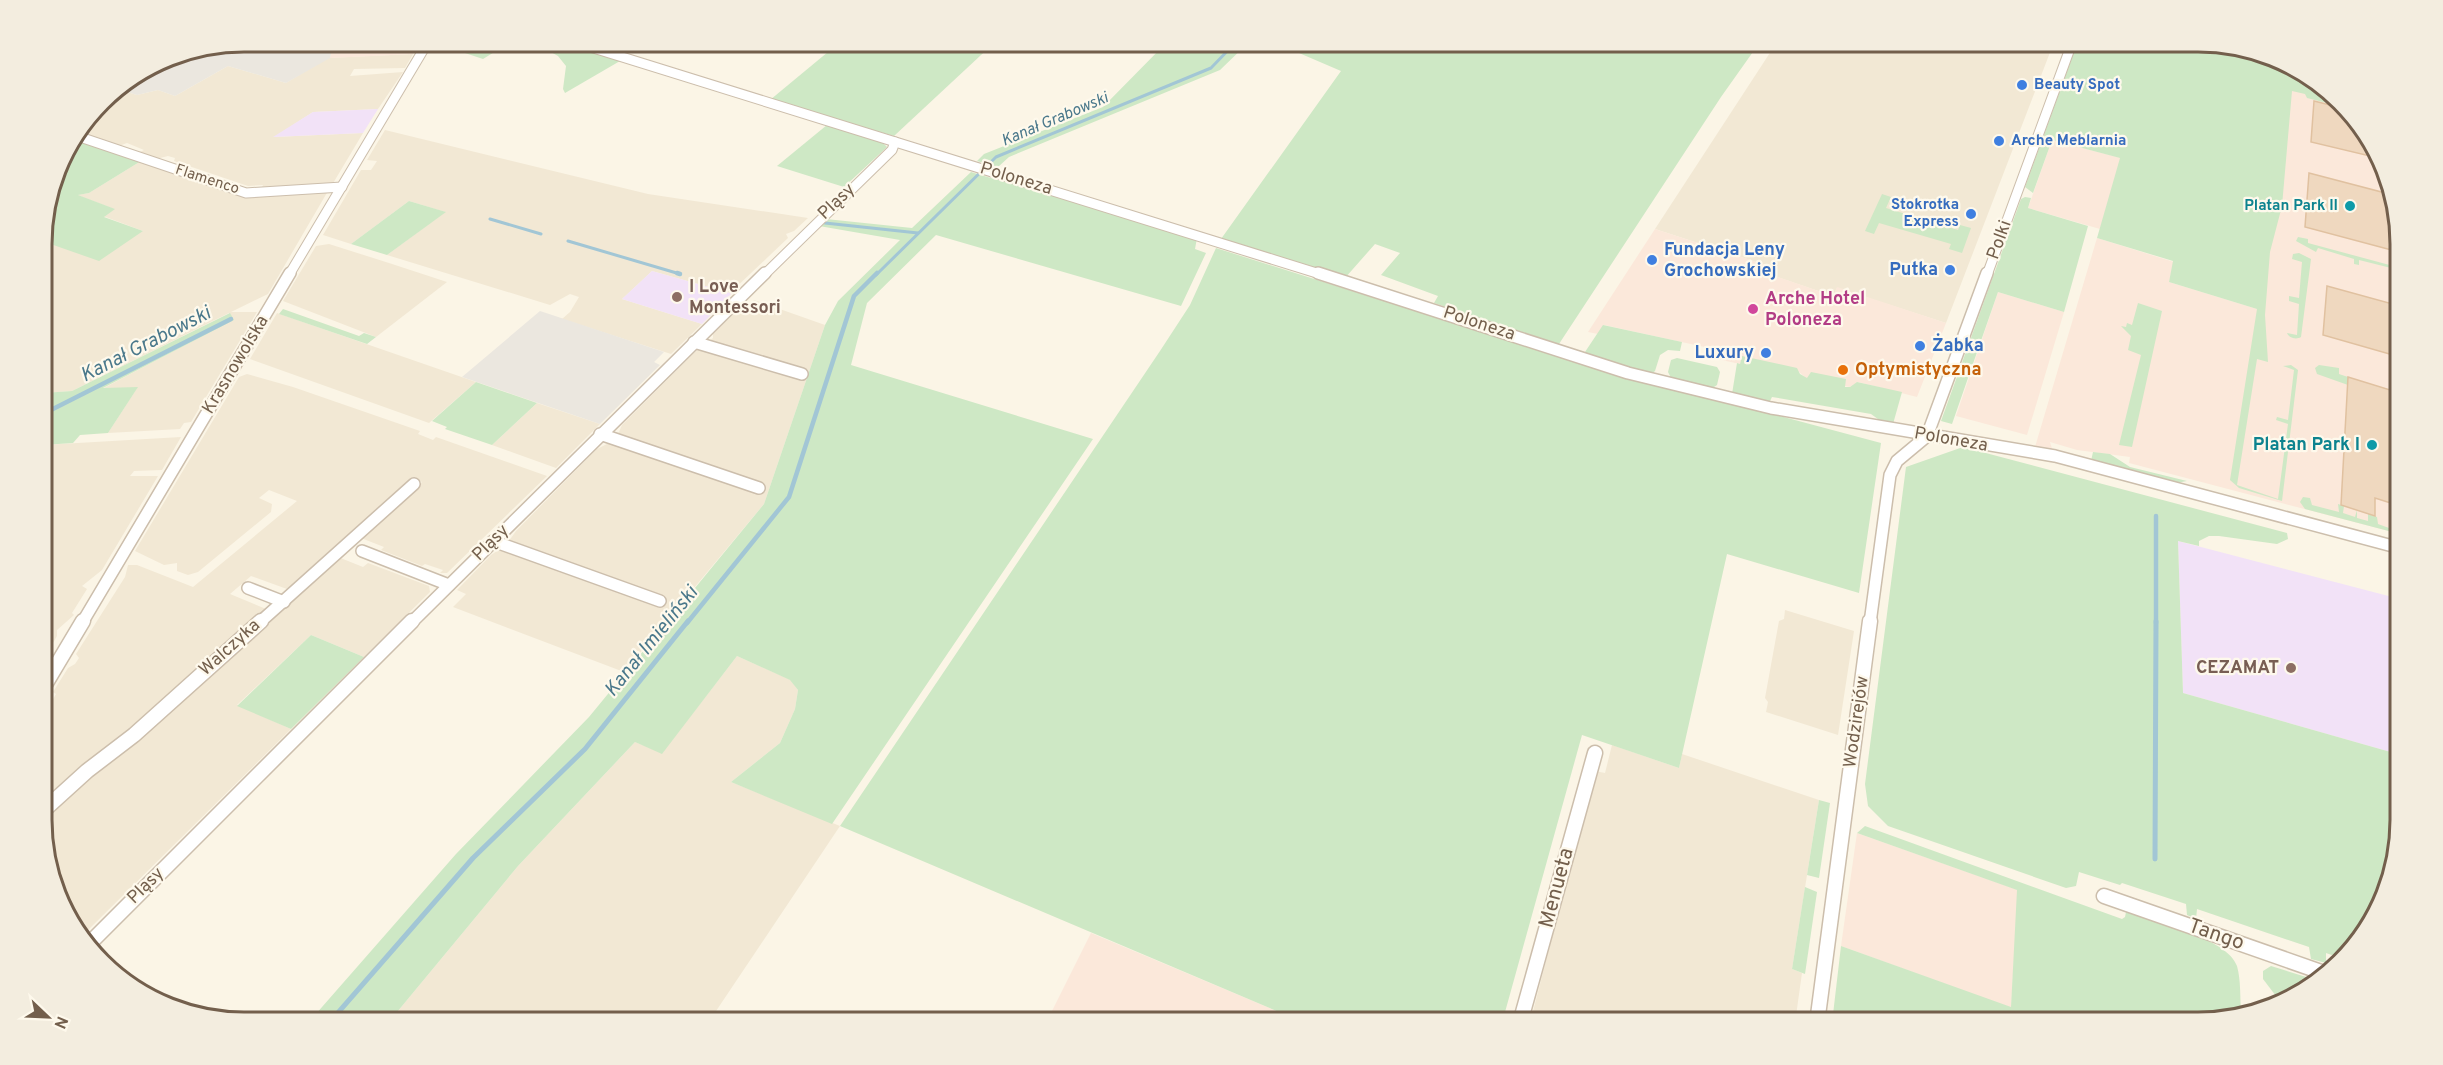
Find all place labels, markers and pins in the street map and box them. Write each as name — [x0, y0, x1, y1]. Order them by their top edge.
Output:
place label: Beauty Spot — [2034, 76, 2120, 95]
marker: Beauty Spot — [2015, 78, 2029, 92]
place label: Arche Meblarnia — [2011, 132, 2126, 151]
marker: Arche Meblarnia — [1992, 134, 2006, 148]
place label: Stokrotka Express — [1891, 196, 1959, 232]
place label: Platan Park II — [2244, 197, 2338, 216]
marker: Platan Park II — [2343, 199, 2357, 213]
marker: Stokrotka Express — [1964, 207, 1978, 221]
place label: Fundacja Leny Grochowskiej — [1664, 239, 1785, 283]
marker: Fundacja Leny Grochowskiej — [1645, 253, 1659, 267]
place label: Putka — [1889, 259, 1938, 282]
marker: Putka — [1943, 263, 1957, 277]
place label: I Love Montessori — [689, 276, 781, 320]
place label: Arche Hotel Poloneza — [1765, 288, 1865, 332]
marker: I Love Montessori — [670, 290, 684, 304]
marker: Arche Hotel Poloneza — [1746, 302, 1760, 316]
place label: Żabka — [1932, 333, 1984, 358]
marker: Żabka — [1913, 339, 1927, 353]
place label: Luxury — [1694, 342, 1754, 365]
marker: Luxury — [1759, 346, 1773, 360]
place label: Optymistyczna — [1855, 359, 1982, 382]
marker: Optymistyczna — [1836, 363, 1850, 377]
place label: Platan Park I — [2253, 434, 2360, 457]
marker: Platan Park I — [2365, 438, 2379, 452]
place label: CEZAMAT — [2196, 657, 2279, 680]
marker: CEZAMAT — [2284, 661, 2298, 675]

